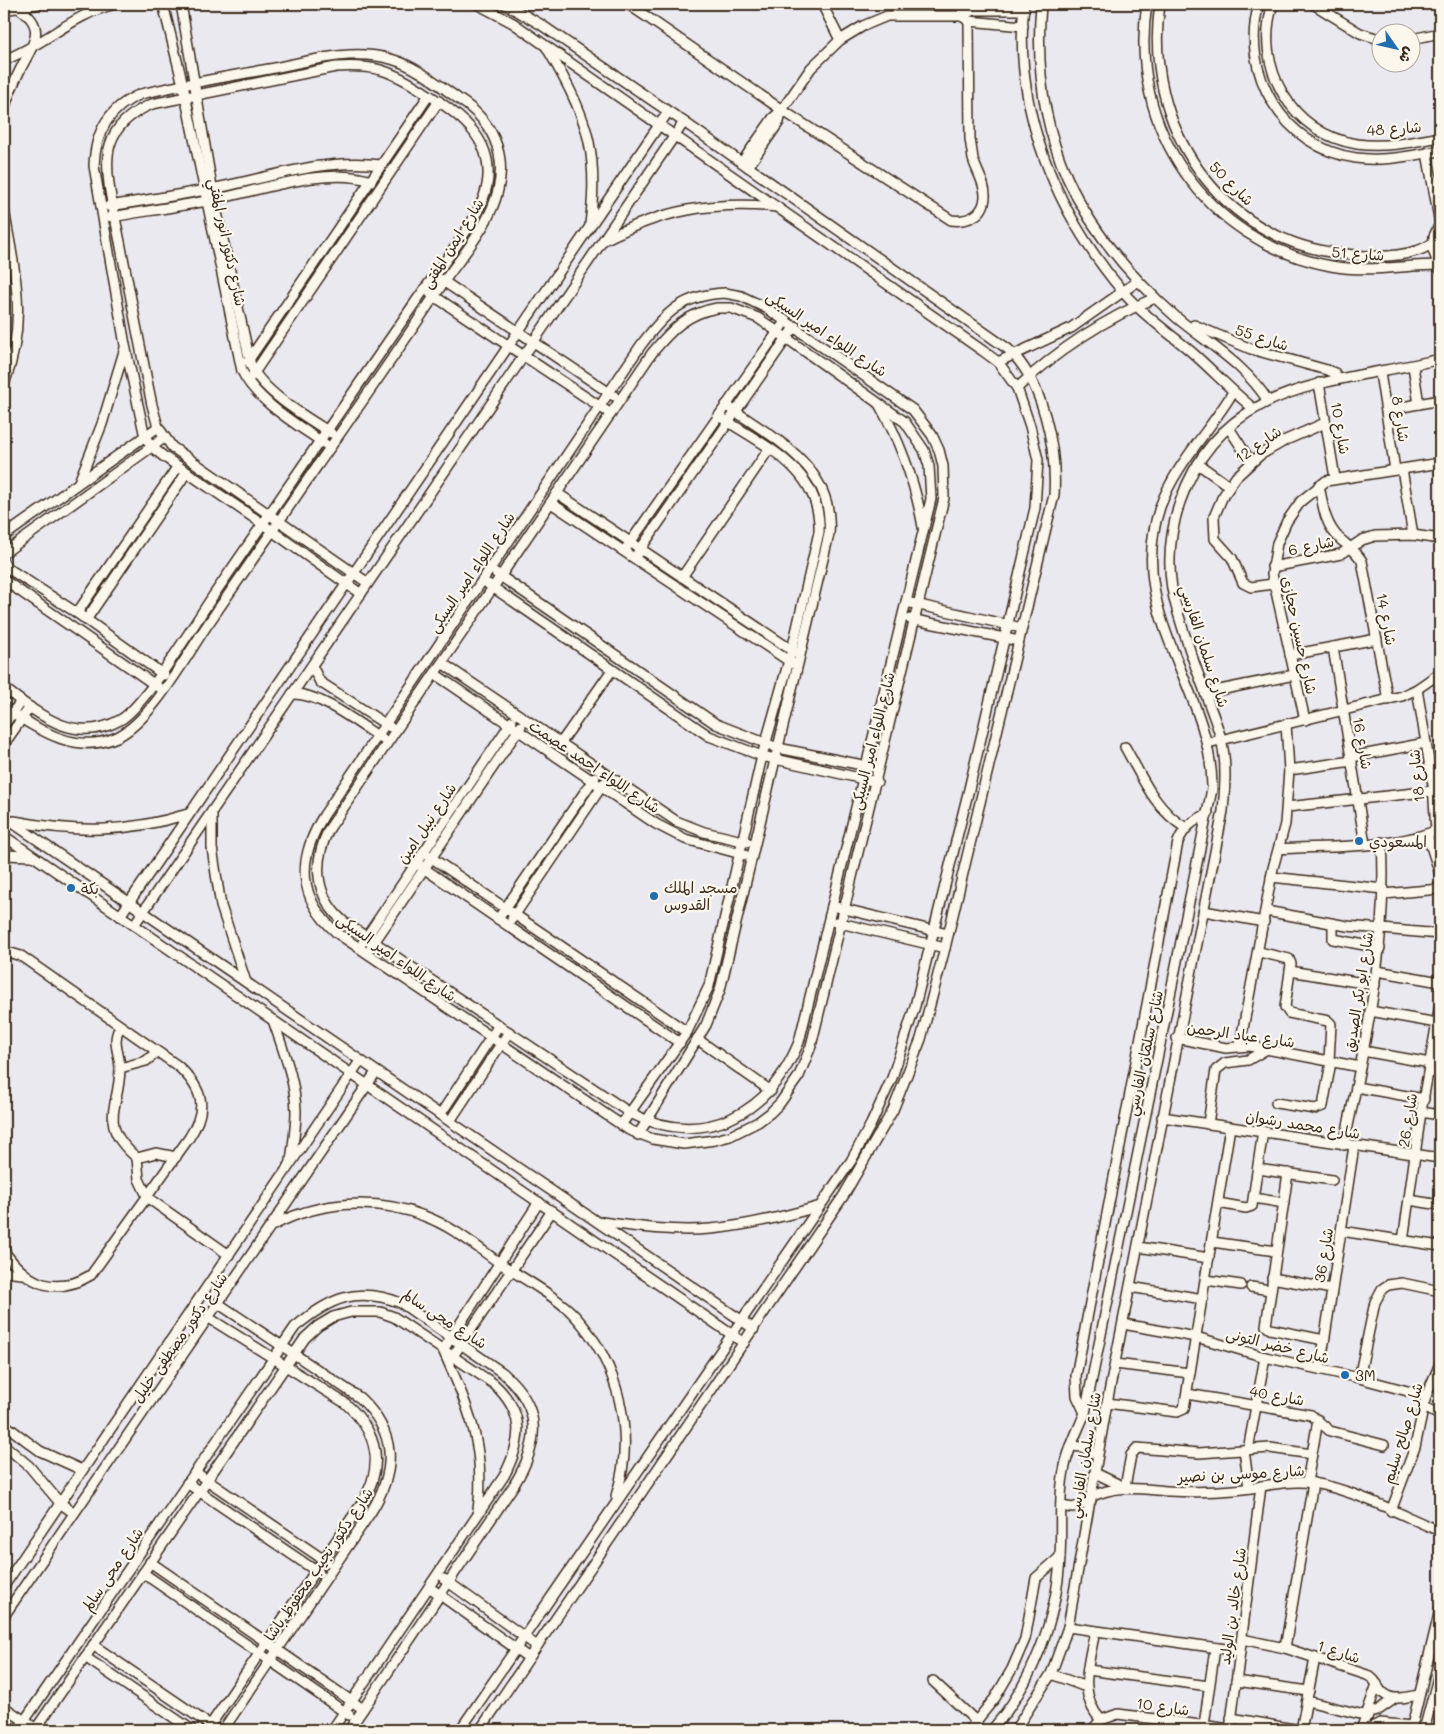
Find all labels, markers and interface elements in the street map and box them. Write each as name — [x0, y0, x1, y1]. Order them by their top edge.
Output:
north arrow — [1372, 22, 1422, 72]
text: ش — [1395, 44, 1419, 67]
street label: شارع 48 — [1366, 116, 1422, 141]
street label: شارع 50 — [1205, 156, 1259, 210]
street label: شارع دكتور انور المفتي — [201, 176, 251, 309]
street label: شارع ايمن المفتى — [416, 194, 489, 292]
street label: شارع 51 — [1331, 241, 1385, 266]
street label: شارع اللواء امير السبكى — [762, 285, 891, 382]
street label: شارع 55 — [1233, 319, 1291, 356]
street label: شارع 8 — [1387, 395, 1415, 444]
street label: شارع 10 — [1326, 400, 1355, 456]
street label: شارع 12 — [1231, 421, 1286, 468]
street label: شارع اللواء امير السبكى — [423, 508, 520, 637]
street label: شارع 6 — [1286, 530, 1336, 561]
street label: شارع حسين حجازى — [1277, 574, 1322, 696]
street label: شارع سلمان الفارسي — [1172, 582, 1234, 711]
street label: شارع 14 — [1371, 591, 1402, 647]
street label: شارع اللواء امير السبكى — [845, 670, 900, 812]
street label: شارع اللواء احمد عصمت — [525, 715, 664, 818]
street label: شارع 16 — [1348, 715, 1377, 771]
street label: شارع 18 — [1403, 748, 1430, 803]
street label: شارع نبيل امين — [392, 779, 461, 868]
place label: المسعودي — [1369, 831, 1427, 853]
marker: المسعودي — [1353, 835, 1365, 847]
place label: مسجد الملك القدوس — [664, 877, 737, 914]
place label: بكة — [81, 878, 99, 898]
marker: بكة — [65, 882, 77, 894]
marker: مسجد الملك القدوس — [648, 890, 660, 902]
street label: شارع اللواء امير السبكى — [333, 908, 461, 1007]
street label: شارع ابو بكر الصديق — [1339, 931, 1378, 1054]
street label: شارع سلمان الفارسي — [1121, 988, 1171, 1118]
street label: شارع عباد الرحمن — [1186, 1017, 1296, 1052]
street label: شارع 26 — [1393, 1091, 1422, 1149]
street label: شارع محمد رشوان — [1244, 1105, 1362, 1144]
street label: شارع 36 — [1309, 1226, 1338, 1284]
street label: شارع دكتور مصطفى خليل — [126, 1268, 232, 1407]
street label: شارع محى سالم — [398, 1283, 491, 1354]
street label: شارع خضر التونى — [1224, 1323, 1332, 1368]
place label: 3M — [1355, 1365, 1376, 1385]
marker: 3M — [1339, 1369, 1351, 1381]
street label: شارع 40 — [1248, 1380, 1306, 1411]
street label: شارع صالح سليم — [1377, 1380, 1430, 1487]
street label: شارع سلمان الفارسي — [1063, 1390, 1109, 1520]
street label: شارع موسى بن نصير — [1175, 1460, 1305, 1487]
street label: شارع دكتور نجيب محفوظ باشا — [259, 1483, 378, 1645]
street label: شارع محى سالم — [77, 1523, 149, 1616]
street label: شارع خالد بن الوليد — [1214, 1546, 1251, 1666]
street label: شارع 1 — [1315, 1635, 1363, 1668]
street label: شارع 10 — [1135, 1692, 1191, 1721]

